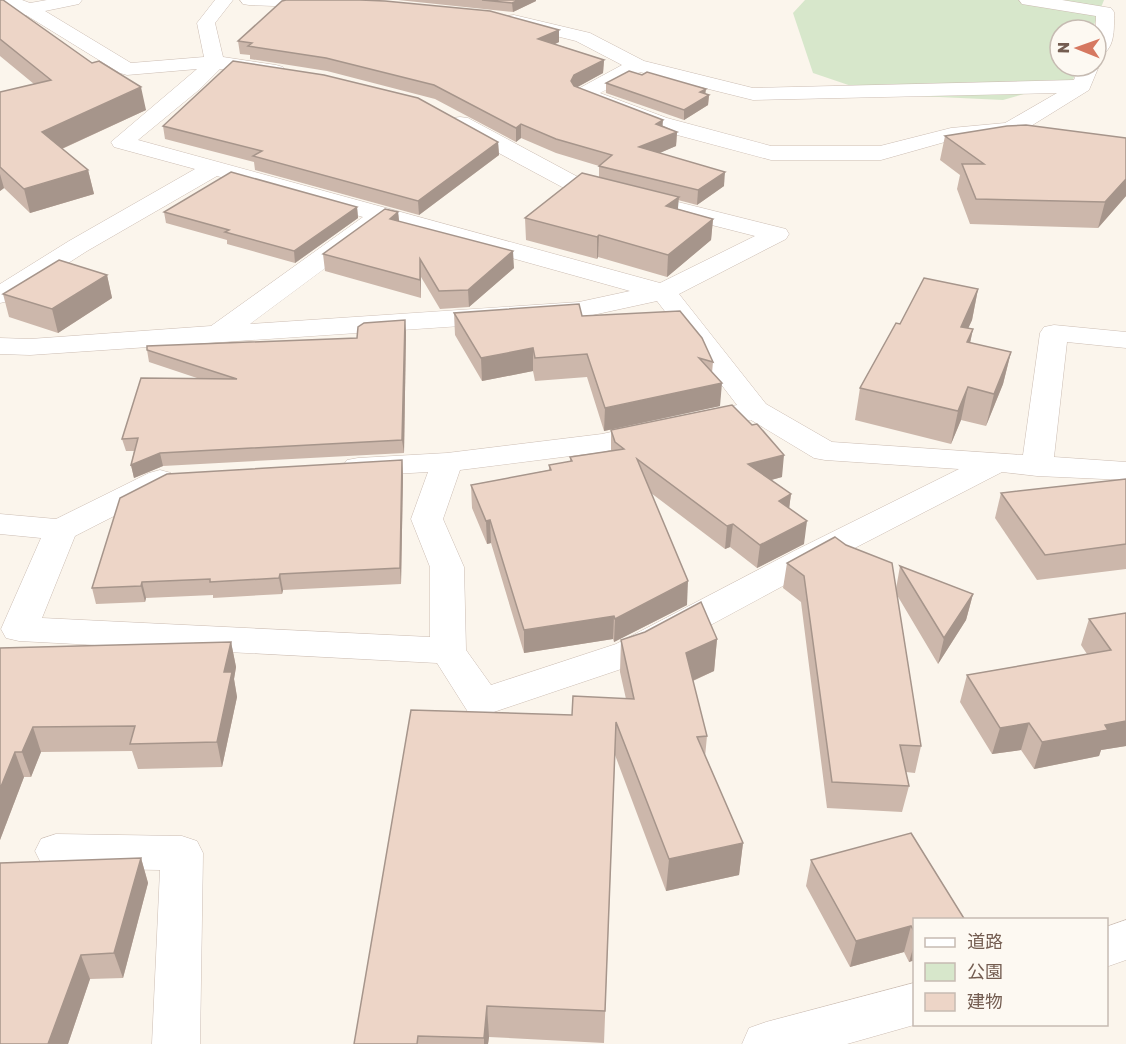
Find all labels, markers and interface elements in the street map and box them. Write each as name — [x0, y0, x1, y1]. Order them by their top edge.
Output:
north arrow — [1048, 18, 1108, 78]
text: N — [1054, 42, 1073, 54]
legend — [913, 918, 1108, 1026]
text: 道路 — [967, 931, 1003, 953]
text: 公園 — [967, 961, 1003, 983]
text: 建物 — [967, 991, 1003, 1013]

